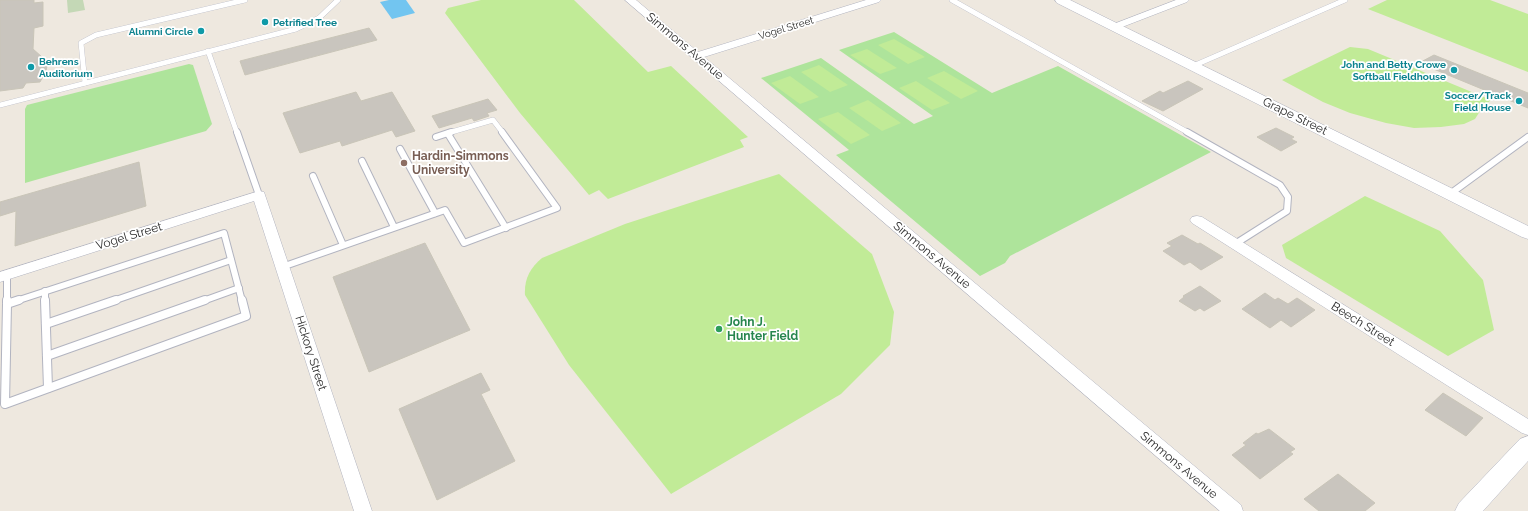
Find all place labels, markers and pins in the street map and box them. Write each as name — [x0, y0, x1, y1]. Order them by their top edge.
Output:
marker: Petrified Tree — [260, 17, 270, 27]
place label: Petrified Tree — [273, 17, 337, 28]
place label: Alumni Circle — [129, 26, 193, 37]
marker: Alumni Circle — [196, 26, 206, 36]
place label: Behrens Auditorium — [39, 56, 93, 79]
place label: John and Betty Crowe Softball Fieldhouse — [1341, 59, 1446, 82]
marker: Behrens Auditorium — [26, 62, 36, 72]
marker: John and Betty Crowe Softball Fieldhouse — [1449, 65, 1459, 75]
place label: Soccer/Track Field House — [1445, 90, 1511, 113]
marker: Soccer/Track Field House — [1514, 96, 1524, 106]
place label: Hardin-Simmons University — [412, 149, 509, 177]
marker: Hardin-Simmons University — [399, 158, 409, 168]
place label: John J. Hunter Field — [727, 315, 798, 343]
marker: John J. Hunter Field — [714, 324, 724, 334]

